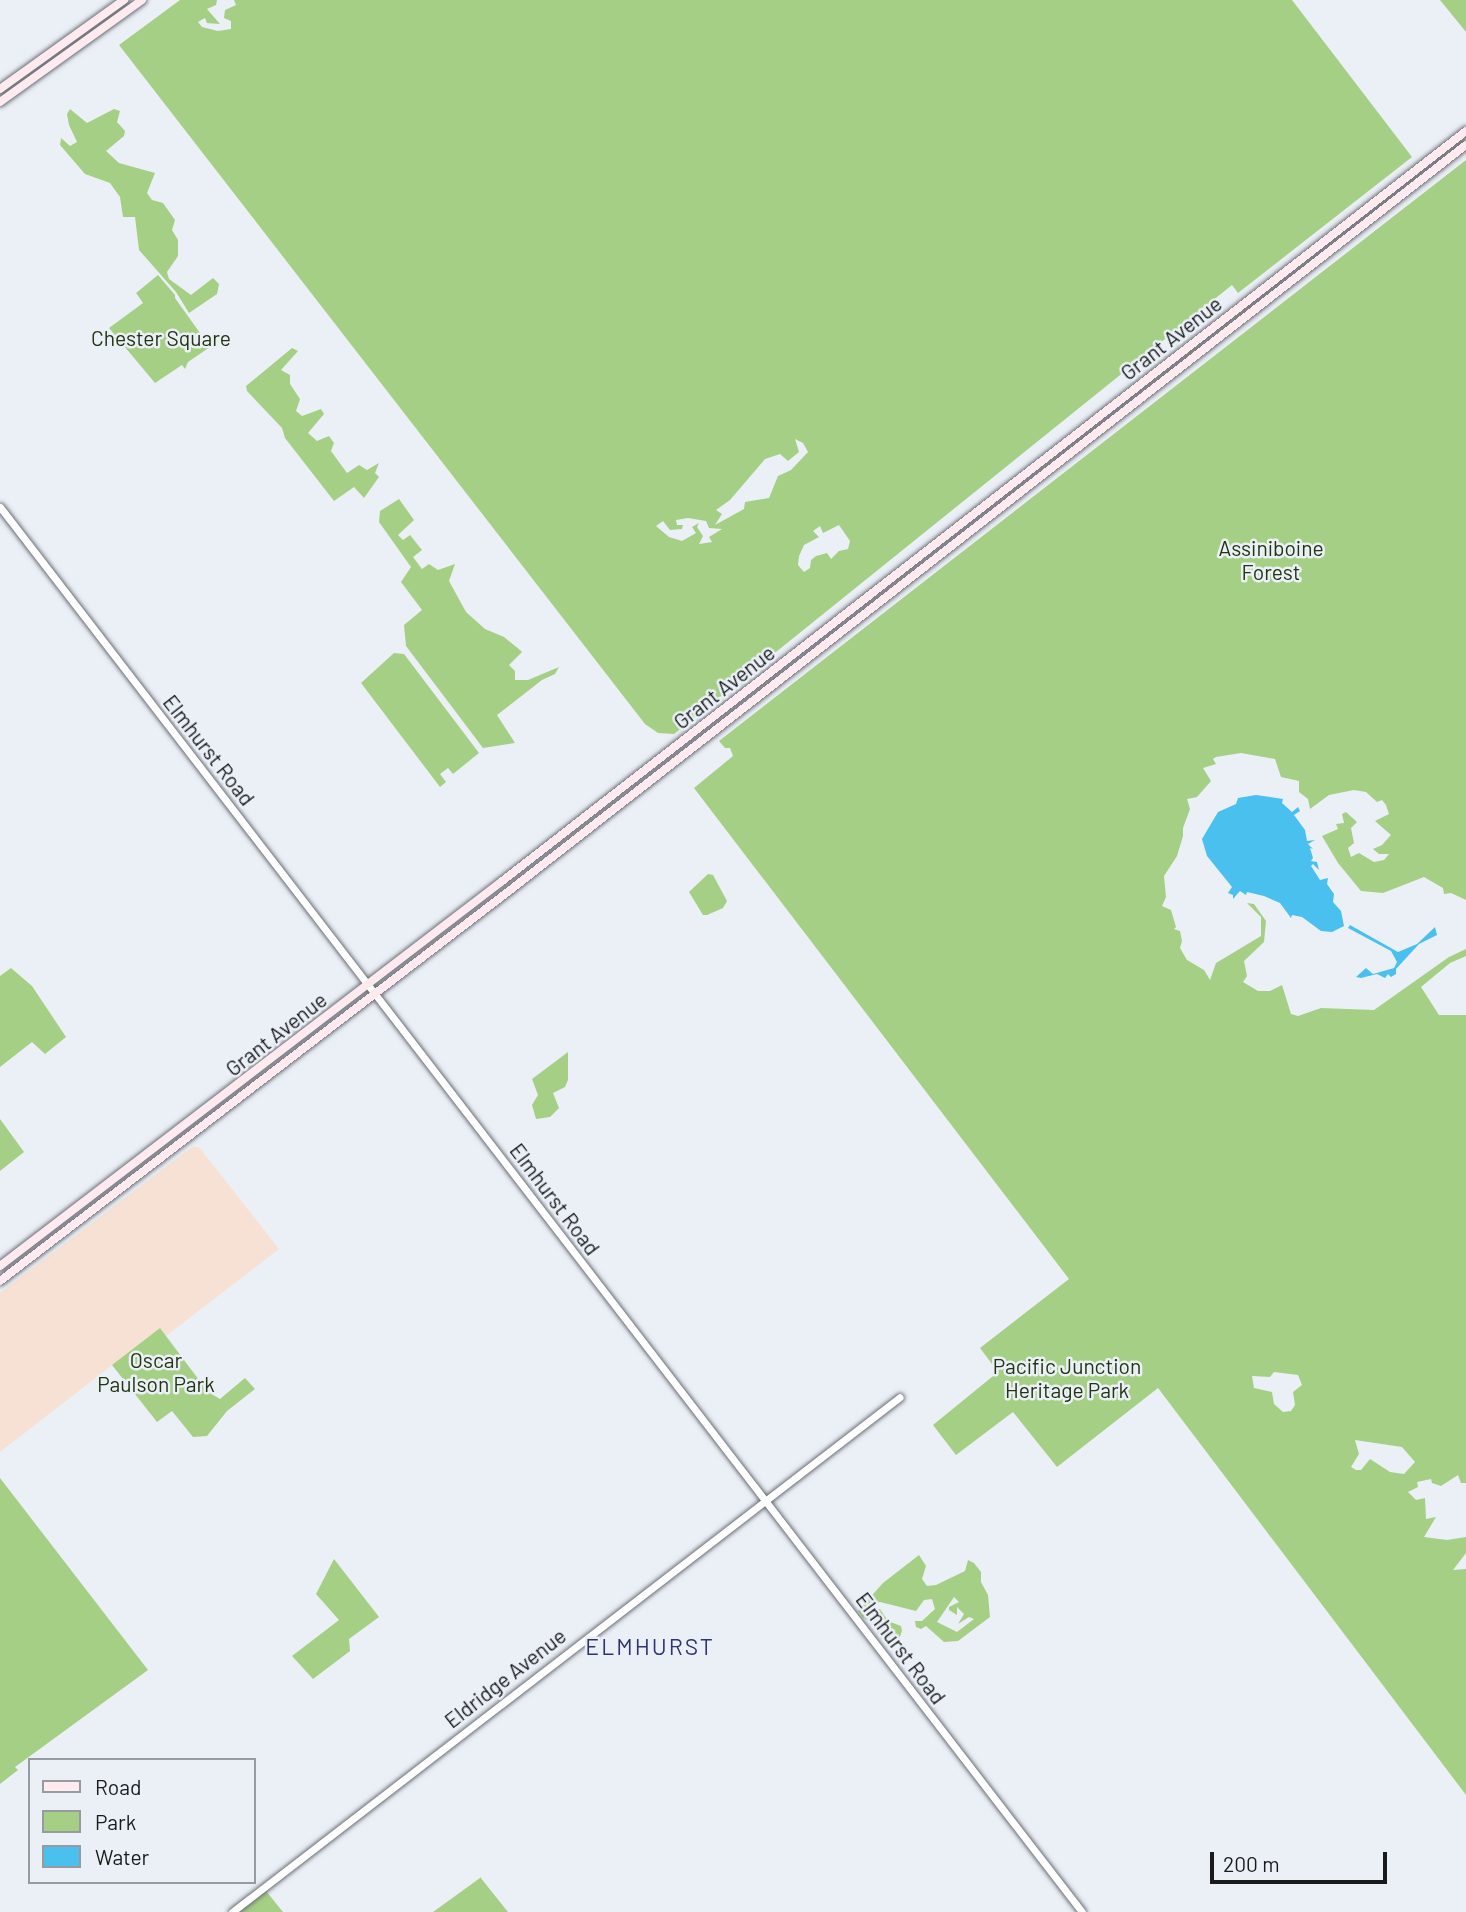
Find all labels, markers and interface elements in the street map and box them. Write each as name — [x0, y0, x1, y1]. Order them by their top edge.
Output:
street label: Grant Avenue — [1116, 291, 1226, 385]
park label: Chester Square — [91, 325, 231, 351]
park label: Assiniboine Forest — [1218, 535, 1324, 585]
street label: Grant Avenue — [669, 640, 779, 734]
street label: Elmhurst Road — [158, 690, 260, 810]
street label: Grant Avenue — [221, 987, 331, 1081]
street label: Elmhurst Road — [505, 1138, 605, 1260]
park label: Oscar Paulson Park — [97, 1347, 215, 1397]
park label: Pacific Junction Heritage Park — [993, 1353, 1141, 1403]
street label: Elmhurst Road — [851, 1587, 951, 1709]
street label: Eldridge Avenue — [439, 1623, 571, 1733]
district label: ELMHURST — [586, 1632, 714, 1660]
legend — [28, 1758, 256, 1884]
text: Road — [95, 1774, 141, 1799]
text: Park — [95, 1809, 136, 1834]
scale bar — [1214, 1839, 1391, 1883]
text: Water — [95, 1844, 149, 1869]
text: 200 m — [1223, 1851, 1280, 1876]

